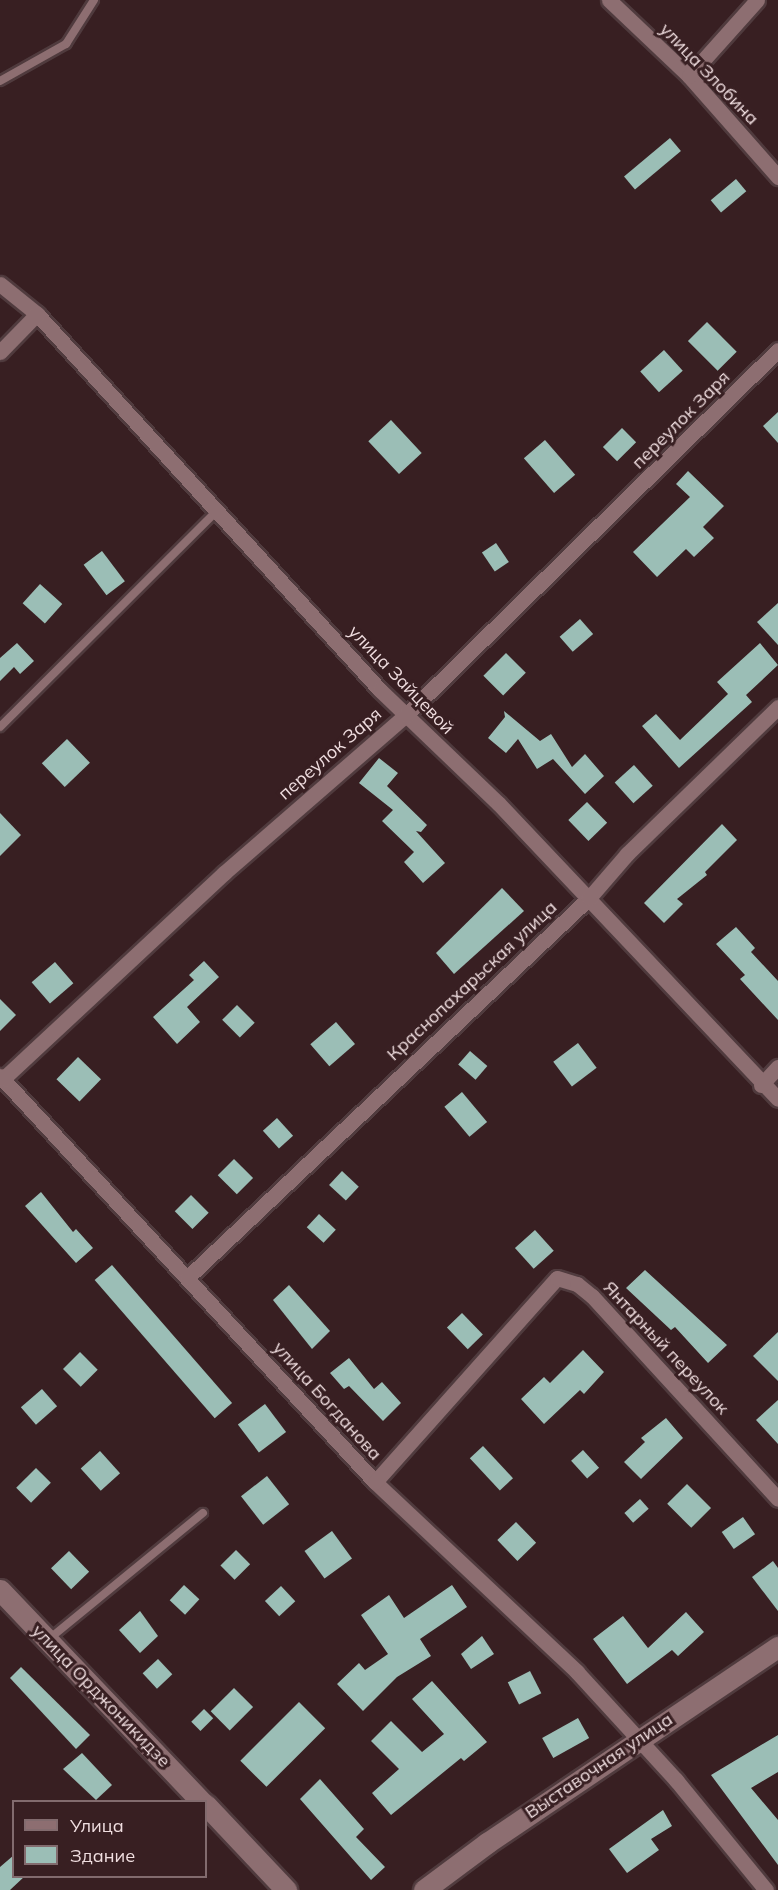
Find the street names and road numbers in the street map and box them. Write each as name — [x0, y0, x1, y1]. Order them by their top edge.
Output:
street label: улица Злобина — [655, 19, 763, 129]
street label: переулок Заря — [628, 367, 734, 473]
street label: улица Зайцевой — [344, 621, 458, 739]
street label: переулок Заря — [274, 703, 386, 805]
street label: Краснопахарьская улица — [383, 897, 561, 1065]
street label: Янтарный переулок — [599, 1277, 733, 1419]
street label: улица Богданова — [268, 1337, 386, 1465]
street label: улица Орджоникидзе — [27, 1620, 175, 1772]
street label: Выставочная улица — [521, 1709, 677, 1823]

